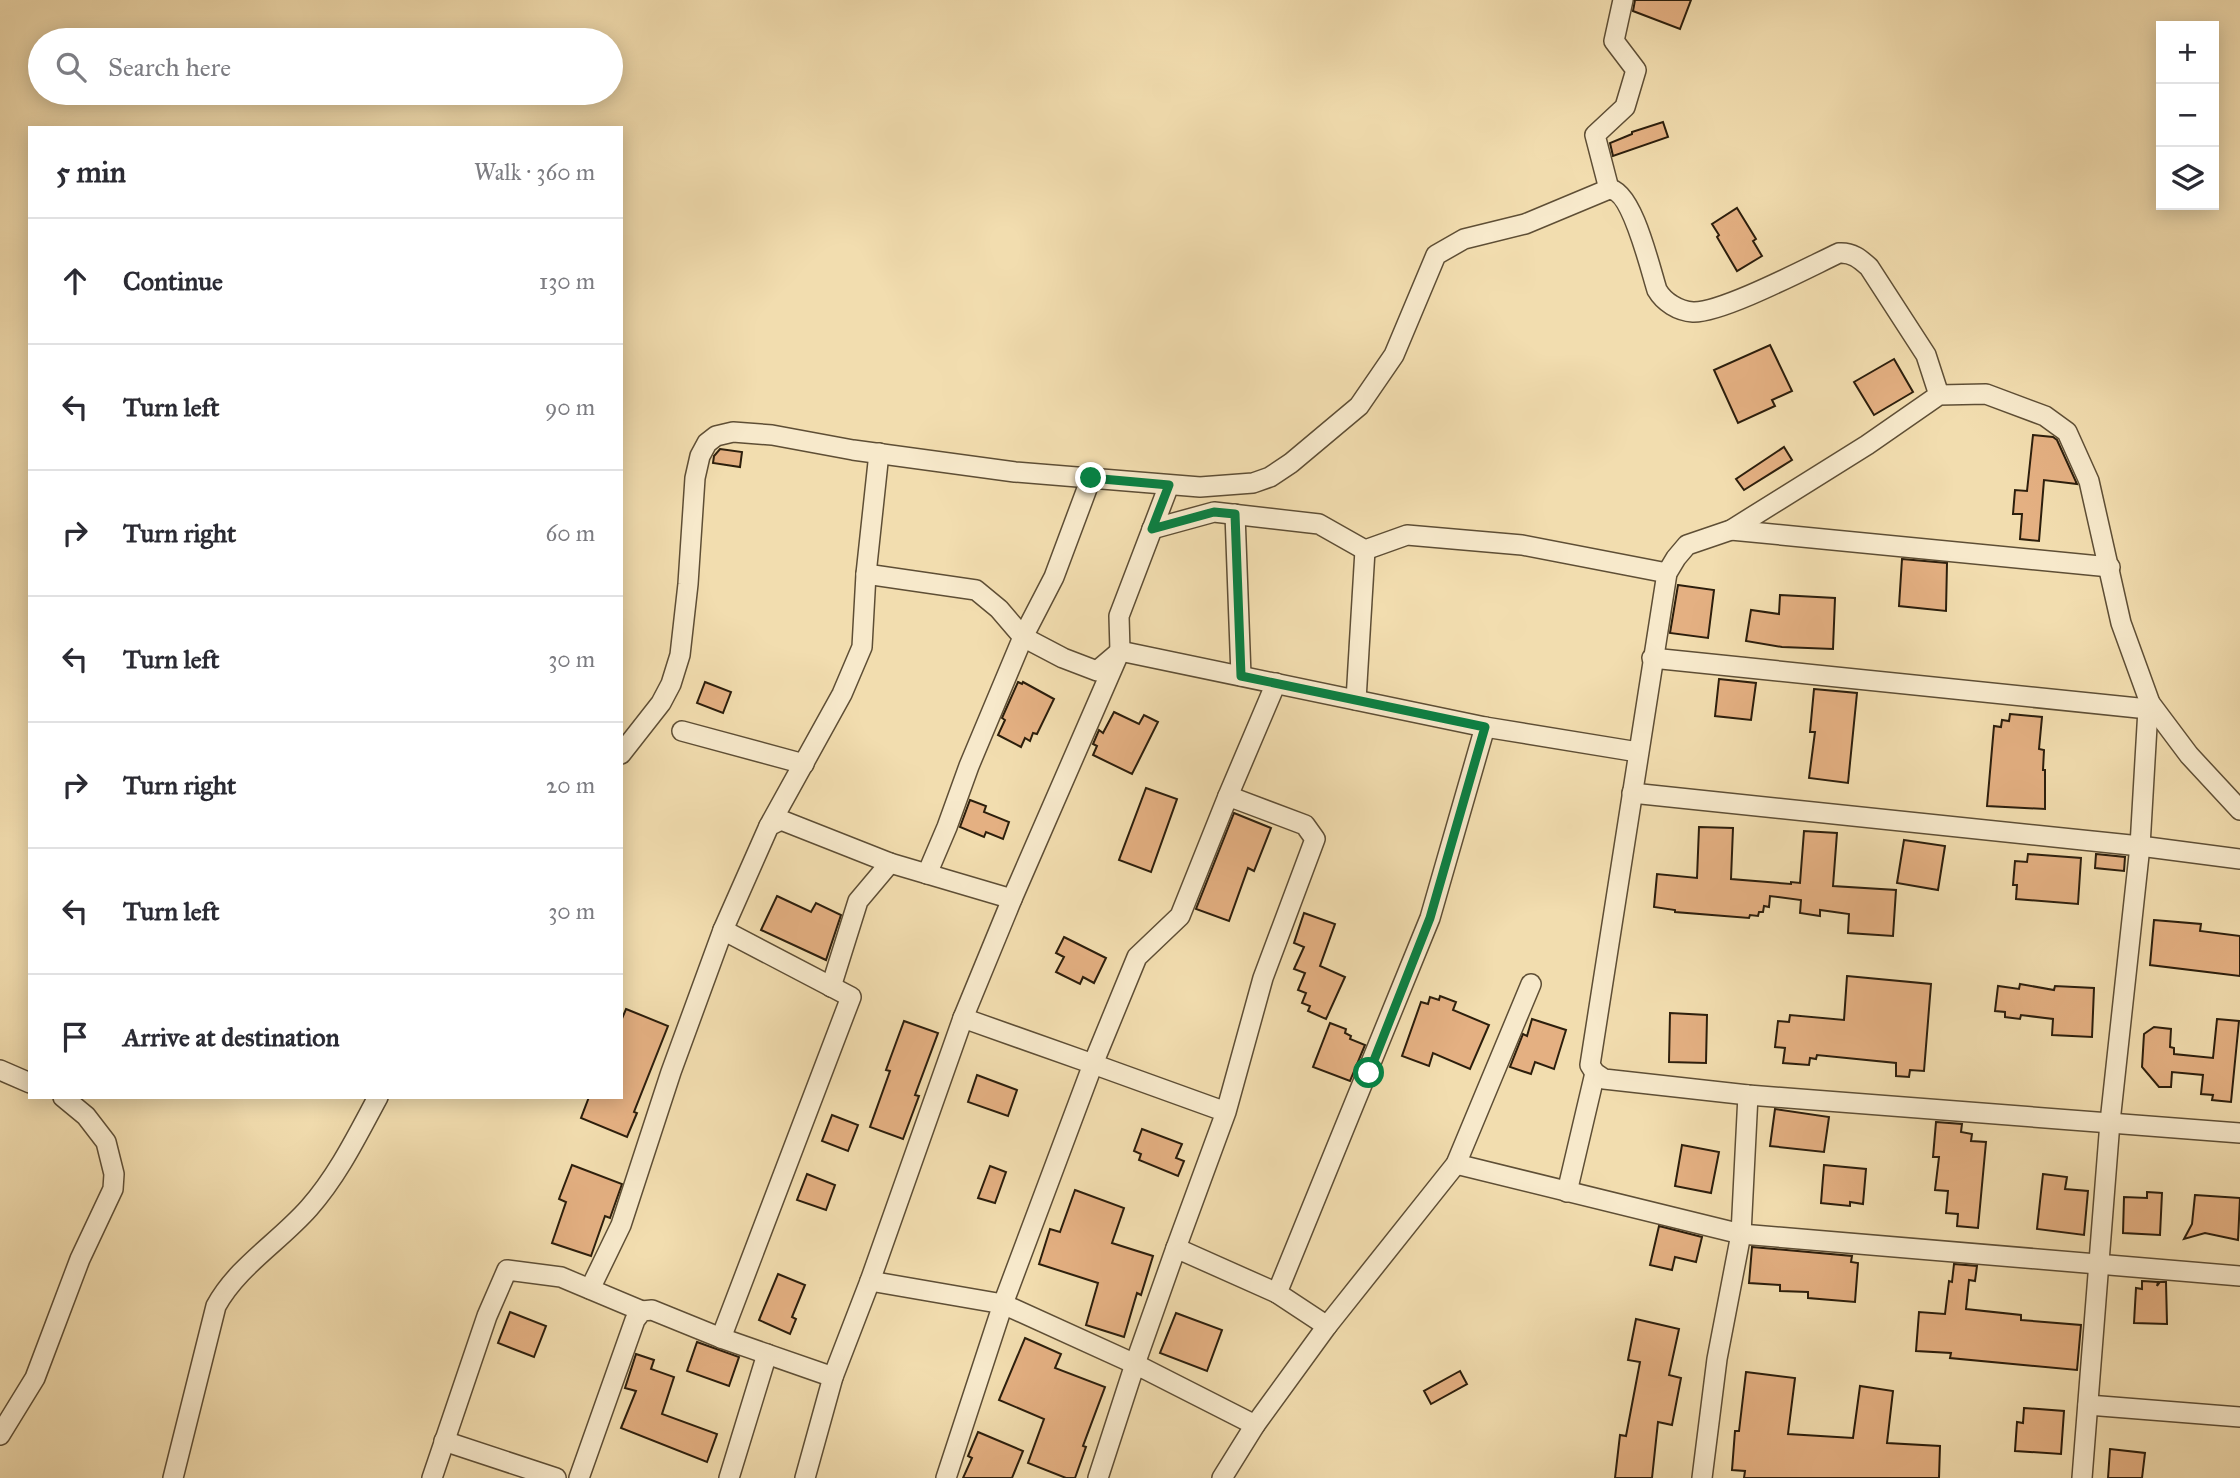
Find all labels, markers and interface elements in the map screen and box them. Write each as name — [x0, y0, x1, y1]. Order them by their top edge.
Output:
map controls — [2156, 21, 2219, 210]
button: + — [2156, 21, 2219, 84]
search box — [28, 28, 623, 105]
icon: search — [52, 48, 90, 86]
text: Search here — [108, 51, 231, 83]
button: − — [2156, 84, 2219, 147]
button: layers — [2156, 147, 2219, 210]
text: 5 min — [56, 154, 126, 190]
text: Walk · 360 m — [474, 158, 595, 186]
icon: ahead — [56, 262, 94, 300]
text: Continue — [123, 265, 223, 297]
text: 130 m — [539, 267, 595, 295]
icon: left — [56, 388, 94, 426]
text: Turn left — [123, 391, 219, 423]
text: 90 m — [545, 393, 595, 421]
route end — [1075, 462, 1106, 493]
icon: right — [56, 514, 94, 552]
text: Turn right — [123, 517, 236, 549]
text: 60 m — [546, 519, 595, 547]
icon: left — [56, 640, 94, 678]
text: Turn left — [123, 643, 219, 675]
text: 30 m — [548, 645, 595, 673]
icon: right — [56, 766, 94, 804]
text: Turn right — [123, 769, 236, 801]
text: 20 m — [546, 771, 595, 799]
icon: left — [56, 892, 94, 930]
text: Turn left — [123, 895, 219, 927]
text: 30 m — [548, 897, 595, 925]
icon: arrive — [56, 1018, 94, 1056]
text: Arrive at destination — [123, 1021, 340, 1053]
route start — [1353, 1057, 1384, 1088]

